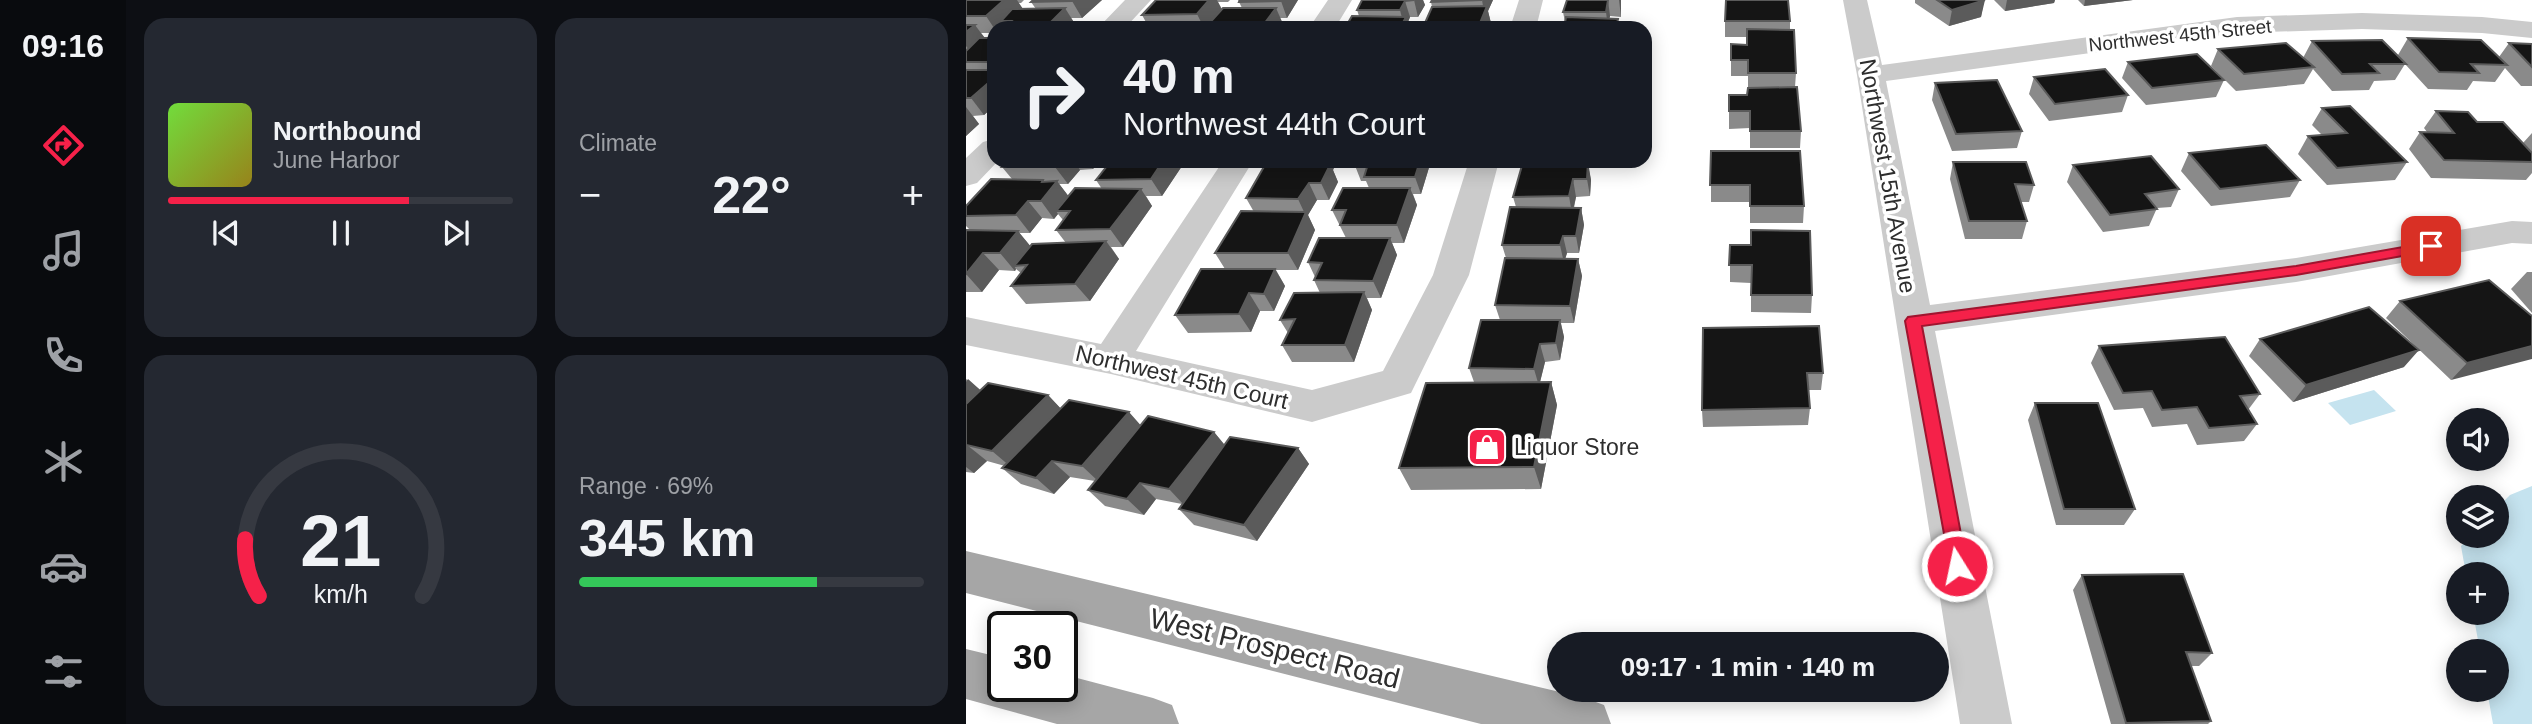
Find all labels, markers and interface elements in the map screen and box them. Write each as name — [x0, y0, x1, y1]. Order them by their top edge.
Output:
street label: Northwest 45th Street — [2088, 15, 2273, 56]
text: 09:16 — [22, 28, 104, 64]
icon: right — [1008, 49, 1099, 140]
text: 40 m — [1123, 49, 1235, 103]
street label: Northwest 15th Avenue — [1855, 57, 1921, 295]
text: Northwest 44th Court — [1123, 106, 1425, 142]
text: Northbound — [273, 116, 422, 146]
icon: directions — [39, 121, 88, 170]
text: Climate — [579, 130, 657, 156]
text: June Harbor — [273, 147, 400, 173]
text: 22° — [712, 166, 791, 224]
text: − — [579, 174, 601, 216]
text: + — [902, 174, 924, 216]
icon: previous — [207, 214, 245, 252]
icon: pause — [322, 214, 360, 252]
icon: next — [437, 214, 475, 252]
pin — [2401, 216, 2461, 276]
icon: music — [39, 226, 88, 275]
icon: arrive — [2412, 227, 2450, 265]
icon: phone — [39, 331, 88, 380]
street label: Northwest 45th Court — [1073, 340, 1291, 414]
map controls — [2446, 408, 2509, 702]
button: sound — [2446, 408, 2509, 471]
shop icon: Liquor Store — [1466, 426, 1508, 468]
place label: Liquor Store — [1514, 434, 1639, 460]
icon: climate — [39, 437, 88, 486]
text: Range · 69% — [579, 473, 713, 499]
button: layers — [2446, 485, 2509, 548]
text: 21 — [300, 501, 381, 582]
text: 345 km — [579, 509, 755, 567]
position arrow — [1920, 529, 1994, 603]
icon: car — [39, 542, 88, 591]
button: + — [2446, 562, 2509, 625]
text: km/h — [313, 580, 368, 608]
street label: West Prospect Road — [1147, 602, 1403, 695]
speed limit sign: 30 — [987, 611, 1078, 702]
button: − — [2446, 639, 2509, 702]
icon: filters — [39, 647, 88, 696]
text: 09:17 · 1 min · 140 m — [1621, 652, 1875, 682]

